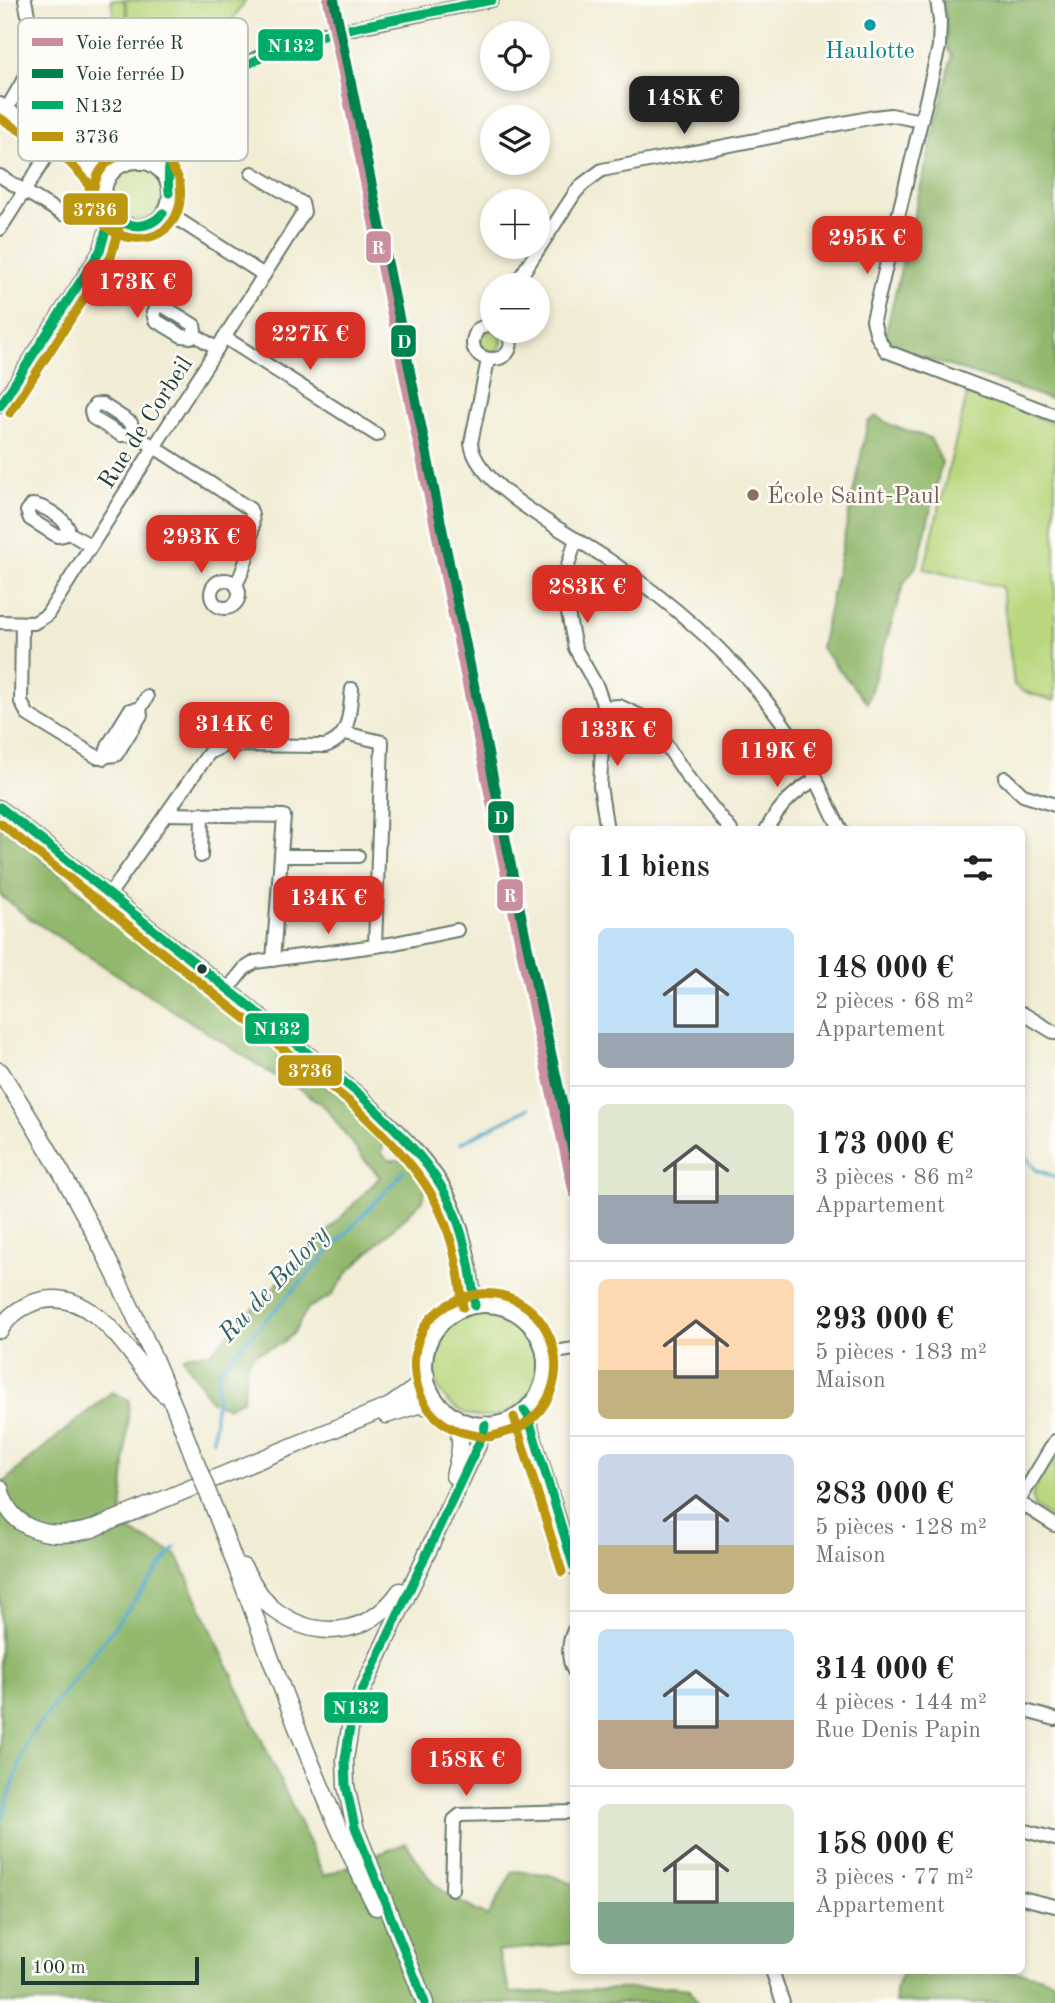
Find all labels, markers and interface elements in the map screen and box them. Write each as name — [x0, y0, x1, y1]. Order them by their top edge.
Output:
marker: Haulotte — [862, 17, 878, 33]
legend — [18, 18, 248, 161]
map controls — [480, 21, 550, 343]
button: locate — [480, 21, 550, 91]
line badge: N132 — [257, 28, 324, 62]
text: Voie ferrée R — [75, 35, 183, 54]
text: N132 — [267, 38, 315, 57]
place label: Haulotte — [825, 40, 915, 64]
text: Voie ferrée D — [75, 66, 185, 85]
pin: 148K € — [627, 76, 741, 136]
text: 148K € — [645, 87, 723, 110]
text: N132 — [75, 98, 123, 117]
button: layers — [480, 105, 550, 175]
text: 3736 — [75, 129, 119, 148]
button: + — [480, 189, 550, 259]
line badge: 3736 — [62, 192, 129, 226]
text: 3736 — [73, 202, 117, 221]
pin: 295K € — [810, 216, 924, 276]
text: 295K € — [828, 227, 906, 250]
line badge: R — [365, 230, 392, 264]
text: R — [371, 240, 385, 259]
pin: 173K € — [80, 260, 194, 320]
text: 173K € — [98, 271, 176, 294]
button: − — [480, 273, 550, 343]
pin: 227K € — [253, 312, 367, 372]
text: 227K € — [271, 323, 349, 346]
line badge: D — [390, 324, 417, 358]
text: D — [397, 334, 411, 353]
street label: Rue de Corbeil — [95, 353, 198, 493]
place label: École Saint-Paul — [767, 481, 940, 509]
marker: École Saint-Paul — [745, 487, 761, 503]
pin: 293K € — [144, 516, 258, 575]
text: 293K € — [162, 526, 240, 549]
pin: 283K € — [530, 566, 644, 625]
text: 283K € — [548, 576, 626, 599]
pin: 314K € — [177, 702, 291, 762]
pin: 133K € — [560, 708, 674, 768]
text: 314K € — [195, 713, 273, 736]
text: 133K € — [578, 719, 656, 742]
pin: 119K € — [720, 730, 834, 789]
text: 119K € — [738, 740, 816, 763]
line badge: D — [487, 800, 515, 834]
text: D — [494, 810, 508, 829]
icon: filters — [959, 849, 997, 887]
text: 11 biens — [598, 853, 710, 883]
pin: 134K € — [271, 876, 385, 936]
line badge: R — [496, 878, 524, 912]
text: 134K € — [289, 887, 367, 910]
text: R — [503, 888, 517, 907]
text: 148 000 € — [815, 954, 954, 984]
icon: home — [654, 956, 738, 1040]
unlabelled marker — [195, 962, 209, 976]
text: 2 pièces · 68 m² — [815, 990, 974, 1013]
line badge: N132 — [244, 1012, 310, 1045]
text: Appartement — [815, 1018, 945, 1041]
text: N132 — [253, 1021, 301, 1040]
line badge: 3736 — [277, 1054, 343, 1087]
text: 3736 — [288, 1063, 332, 1082]
text: 173 000 € — [815, 1130, 954, 1160]
icon: home — [654, 1132, 738, 1216]
text: 3 pièces · 86 m² — [815, 1166, 974, 1189]
text: Appartement — [815, 1194, 945, 1217]
water label: Ru de Balory — [214, 1221, 335, 1348]
text: 293 000 € — [815, 1305, 954, 1335]
icon: home — [654, 1307, 738, 1391]
text: 5 pièces · 183 m² — [815, 1341, 987, 1364]
text: Maison — [815, 1369, 886, 1392]
text: 283 000 € — [815, 1480, 954, 1510]
icon: home — [654, 1482, 738, 1566]
text: 5 pièces · 128 m² — [815, 1516, 987, 1539]
text: Maison — [815, 1544, 886, 1567]
text: 314 000 € — [815, 1655, 954, 1685]
icon: home — [654, 1657, 738, 1741]
line badge: N132 — [323, 1691, 389, 1724]
text: 4 pièces · 144 m² — [815, 1691, 987, 1714]
text: N132 — [332, 1700, 380, 1719]
text: Rue Denis Papin — [815, 1719, 981, 1742]
pin: 158K € — [409, 1738, 523, 1798]
text: 158K € — [427, 1749, 505, 1772]
text: 158 000 € — [815, 1830, 954, 1860]
icon: home — [654, 1832, 738, 1916]
text: 3 pièces · 77 m² — [815, 1866, 974, 1889]
text: Appartement — [815, 1894, 945, 1917]
scale bar — [21, 1954, 200, 1986]
text: 100 m — [32, 1959, 85, 1978]

